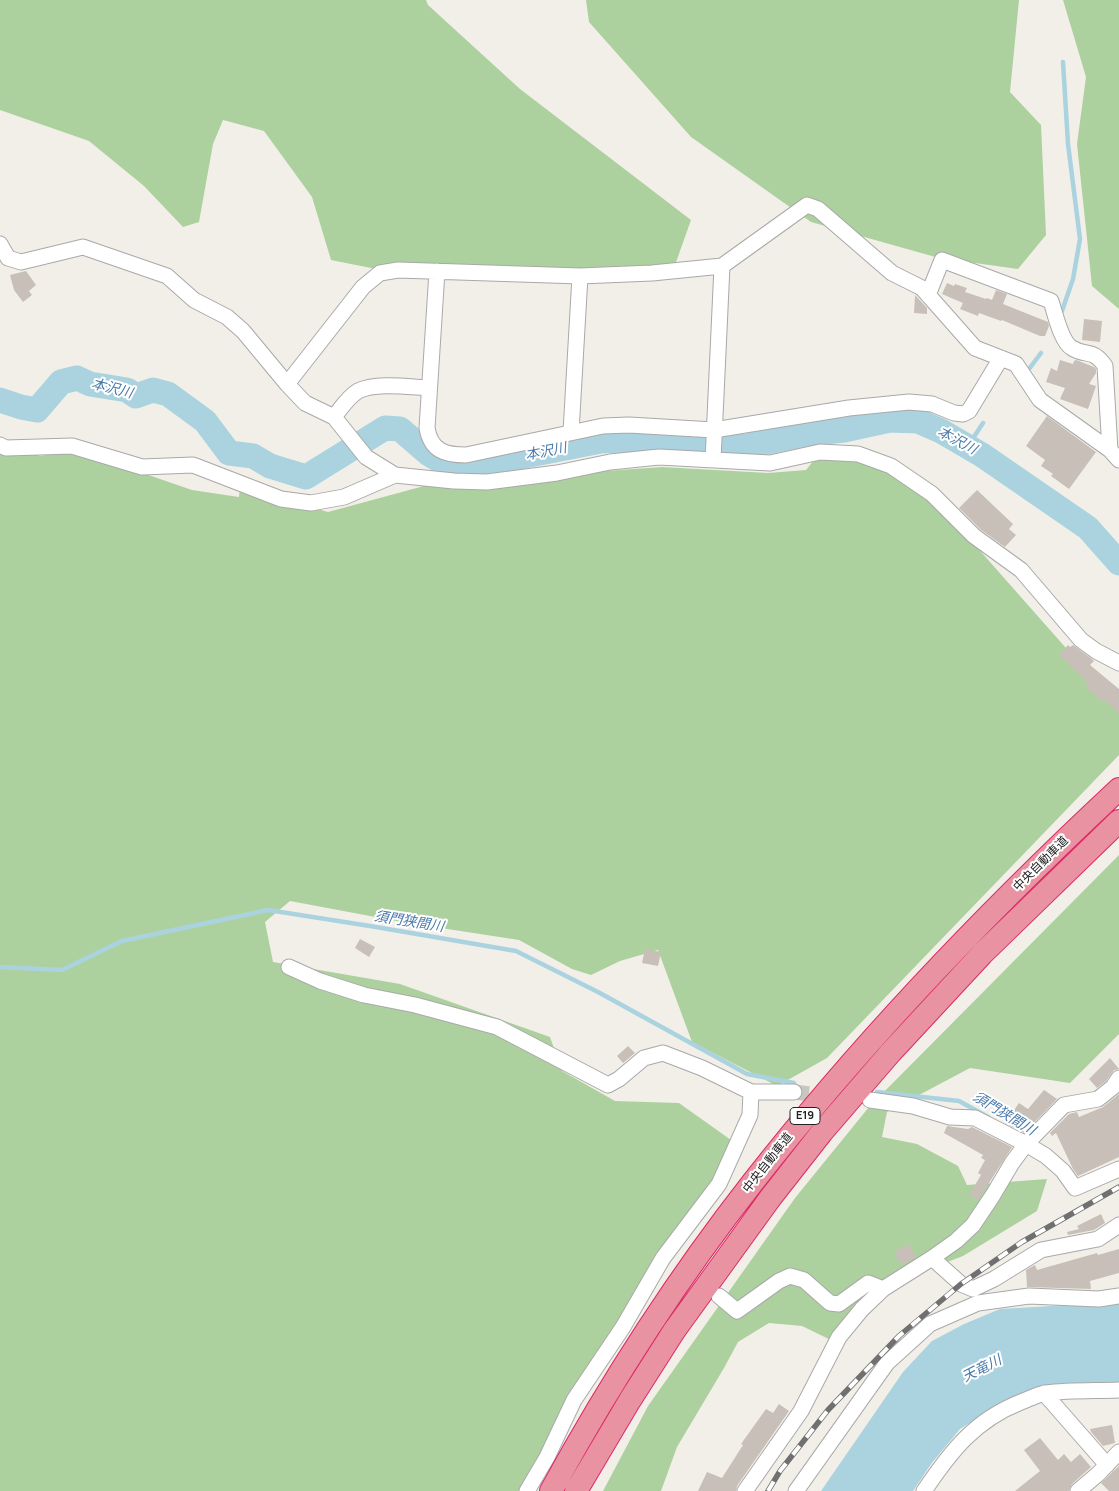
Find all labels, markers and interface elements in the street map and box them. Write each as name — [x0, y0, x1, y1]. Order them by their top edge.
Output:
water label: 本沢川 — [90, 376, 134, 402]
water label: 本沢川 — [935, 424, 979, 458]
water label: 本沢川 — [524, 440, 568, 464]
street label: 中央自動車道 — [1010, 833, 1072, 895]
water label: 須門狭間川 — [373, 908, 445, 936]
water label: 須門狭間川 — [970, 1089, 1038, 1139]
road number: E19 — [790, 1108, 820, 1124]
street label: 中央自動車道 — [740, 1130, 796, 1196]
water label: 天竜川 — [959, 1352, 1005, 1386]

